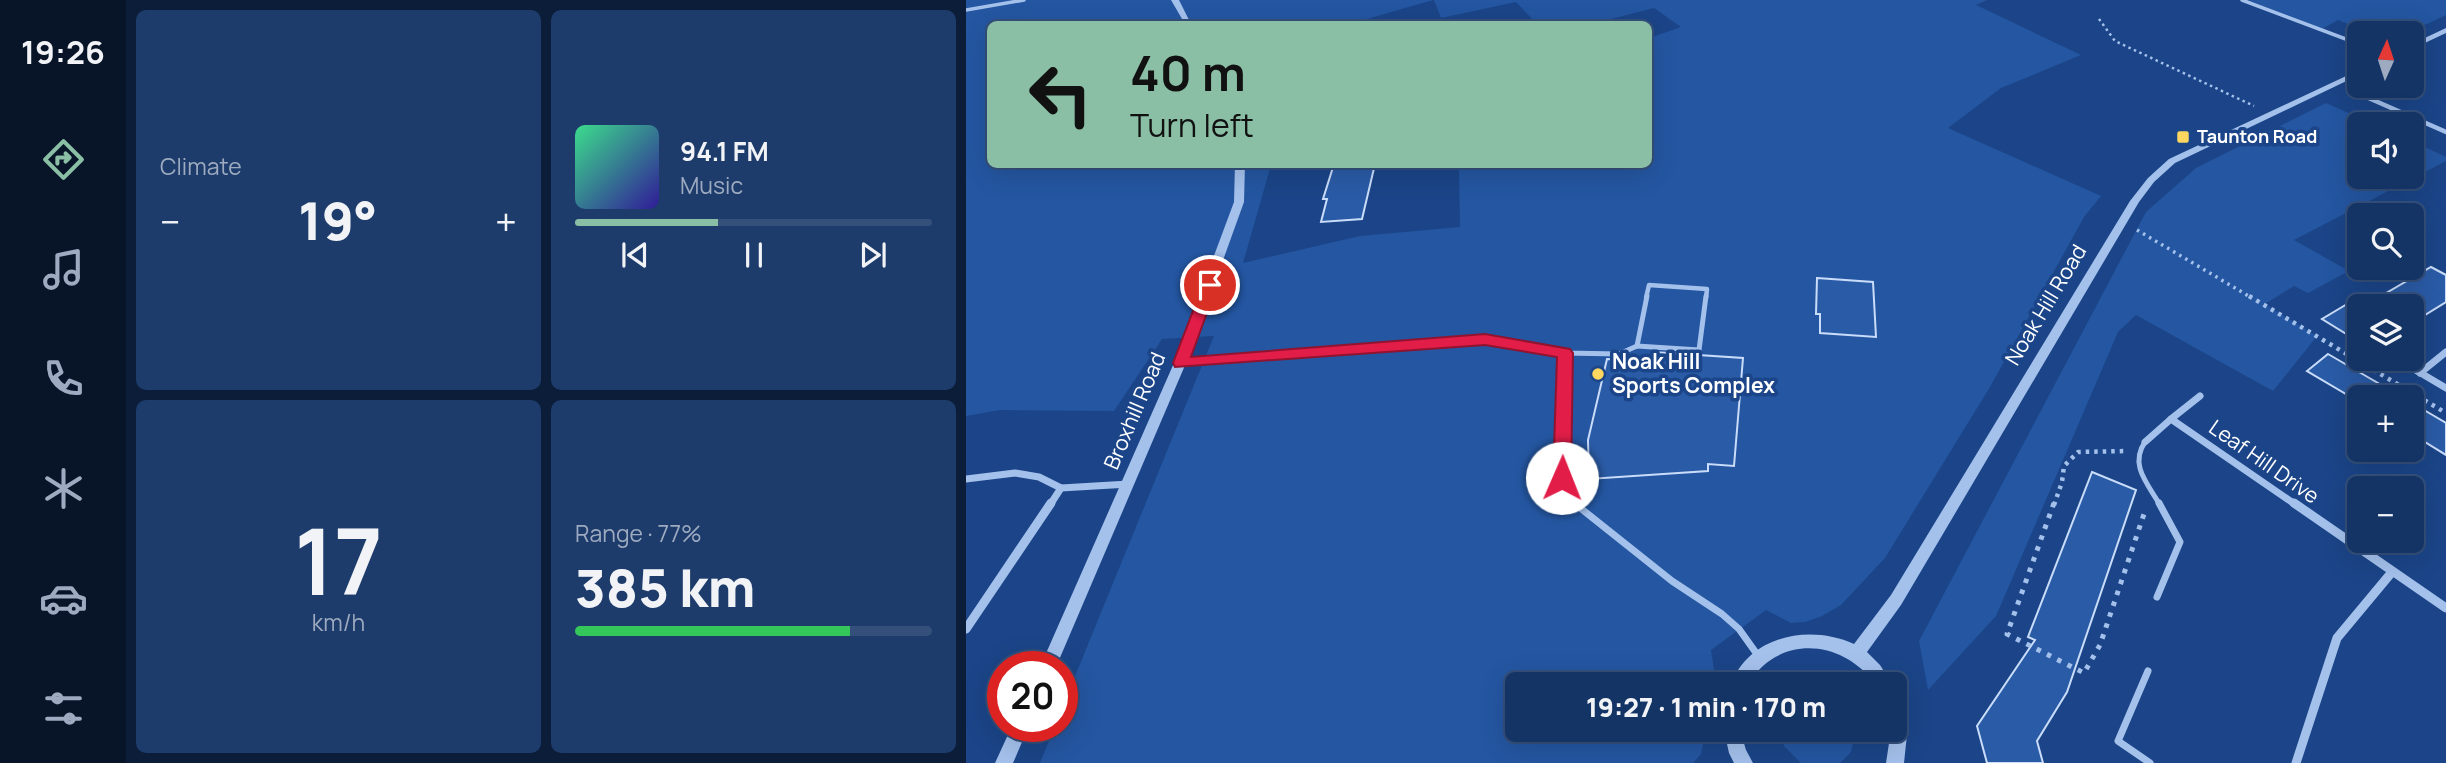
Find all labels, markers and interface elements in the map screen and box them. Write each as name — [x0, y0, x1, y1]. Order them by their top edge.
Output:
north arrow — [2347, 21, 2424, 98]
map controls — [2347, 21, 2424, 553]
text: 19:26 — [21, 30, 105, 74]
text: 40 m — [1130, 39, 1246, 106]
icon: left — [1015, 49, 1106, 140]
text: Turn left — [1130, 103, 1254, 147]
button: sound — [2347, 112, 2424, 189]
place label: Taunton Road — [2197, 124, 2317, 148]
marker: Taunton Road — [2175, 129, 2191, 145]
text: 94.1 FM — [680, 133, 769, 169]
icon: directions — [39, 135, 88, 184]
text: Climate — [160, 150, 242, 182]
text: Music — [680, 169, 743, 201]
text: 19° — [298, 185, 377, 256]
text: − — [160, 195, 181, 247]
text: + — [495, 195, 517, 247]
button: search — [2347, 203, 2424, 280]
icon: previous — [616, 236, 654, 274]
icon: pause — [735, 236, 773, 274]
icon: next — [854, 236, 892, 274]
street label: Noak Hill Road — [1998, 239, 2092, 370]
icon: music — [39, 245, 88, 294]
pin — [1180, 255, 1240, 315]
icon: arrive — [1191, 266, 1229, 304]
button: layers — [2347, 294, 2424, 371]
place label: Noak Hill Sports Complex — [1612, 347, 1775, 399]
street label: Broxhill Road — [1097, 348, 1171, 473]
icon: phone — [39, 354, 88, 403]
marker: Noak Hill Sports Complex — [1590, 366, 1606, 382]
button: + — [2347, 385, 2424, 462]
street label: Leaf Hill Drive — [2204, 413, 2325, 509]
position arrow — [1525, 441, 1599, 515]
icon: climate — [39, 464, 88, 513]
button: − — [2347, 476, 2424, 553]
text: 17 — [294, 498, 383, 622]
text: Range · 77% — [575, 517, 702, 549]
text: 385 km — [575, 552, 756, 623]
icon: car — [39, 574, 88, 623]
text: km/h — [312, 606, 365, 638]
speed limit sign: 20 — [987, 651, 1078, 742]
icon: filters — [39, 684, 88, 733]
text: 19:27 · 1 min · 170 m — [1586, 689, 1826, 725]

